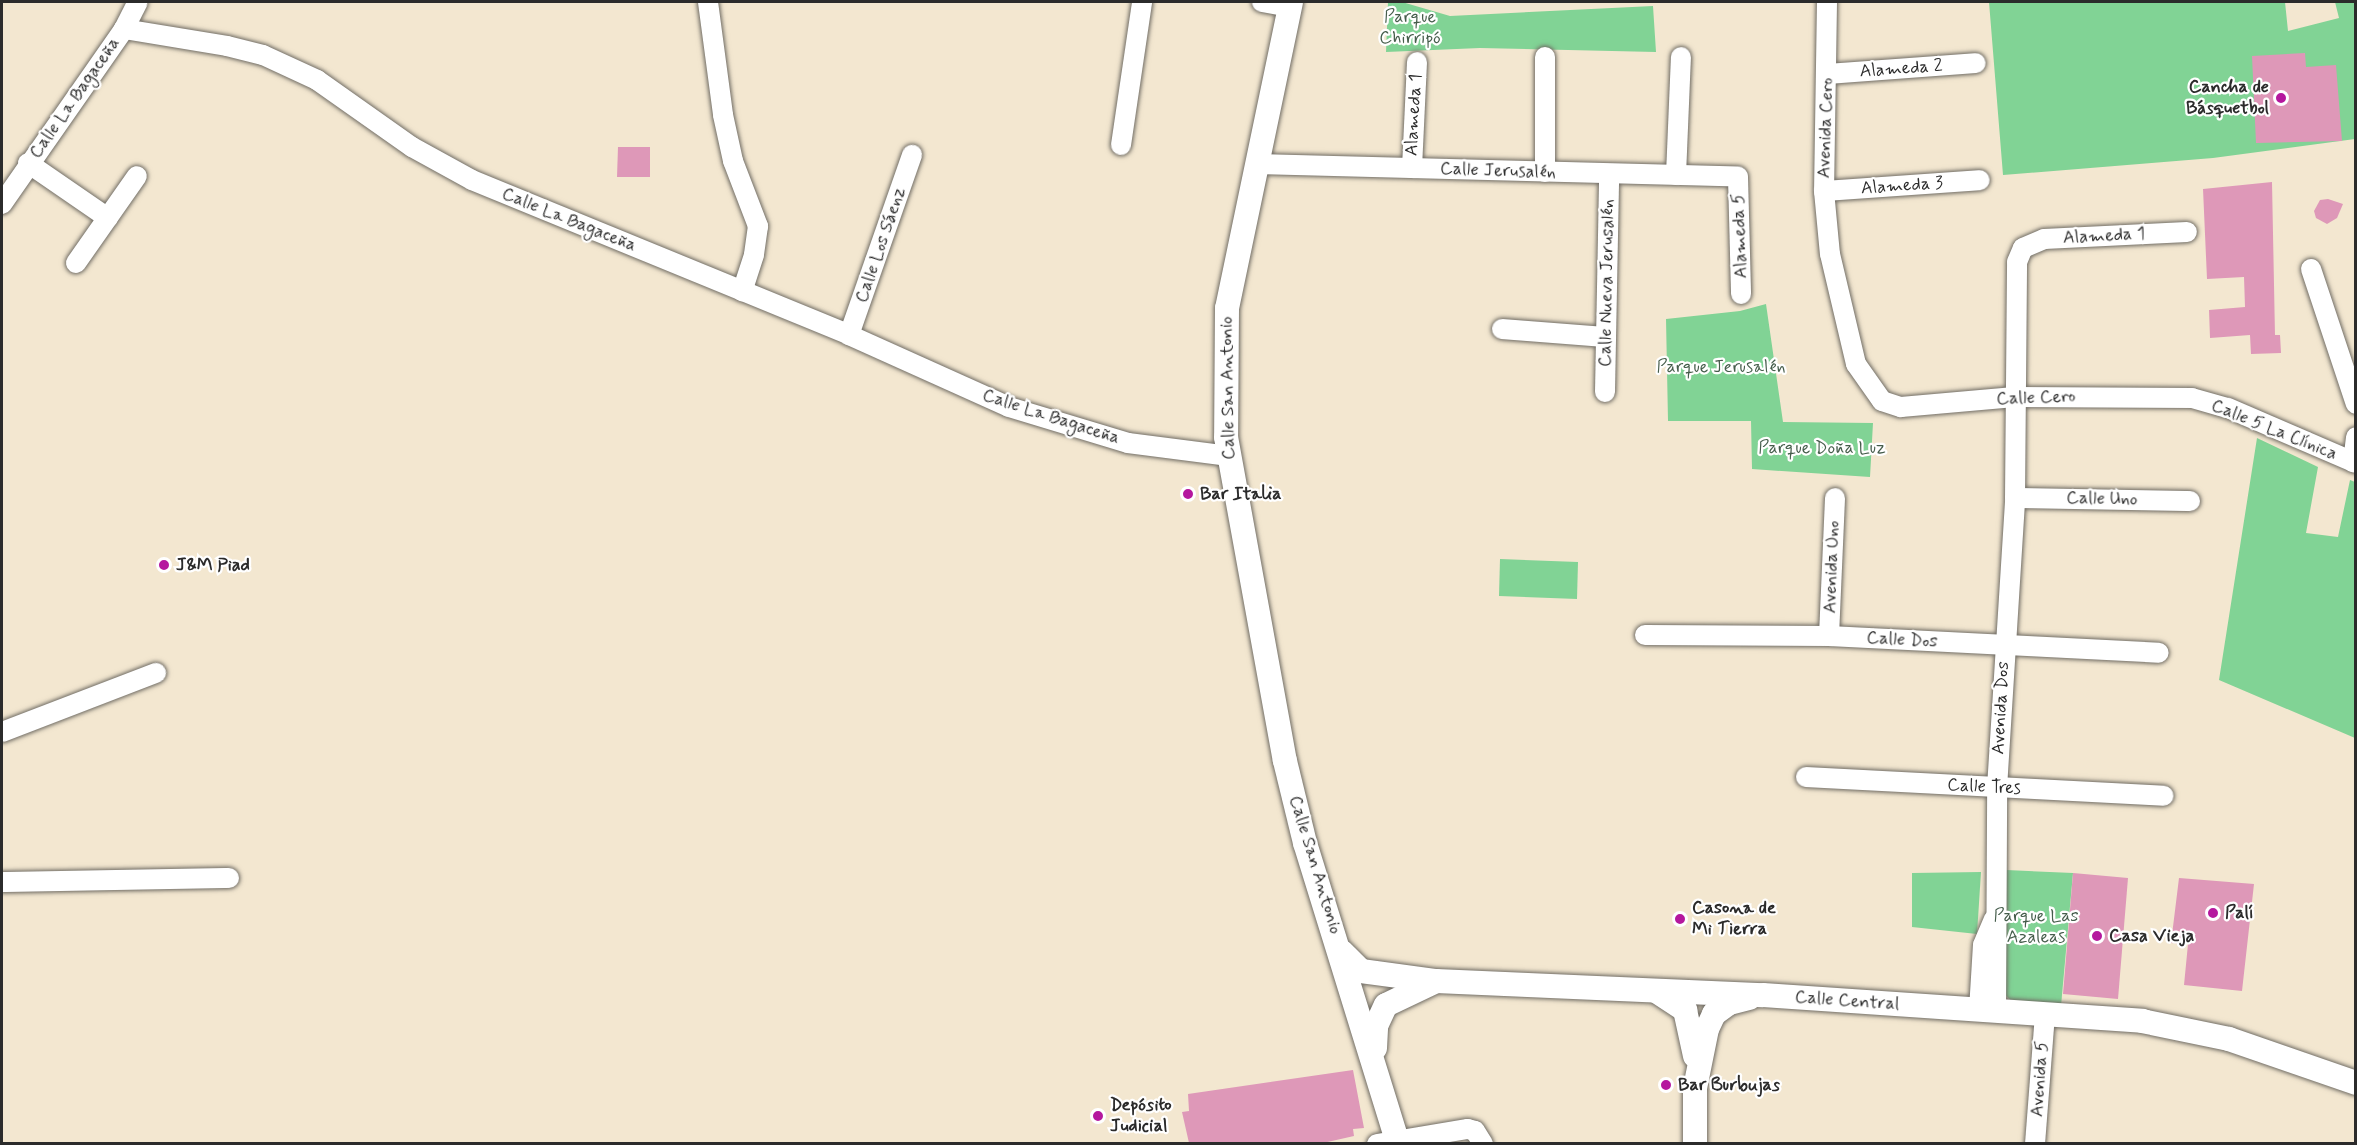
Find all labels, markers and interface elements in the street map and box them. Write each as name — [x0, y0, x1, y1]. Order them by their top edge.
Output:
park label: Parque Chirripó — [1379, 7, 1441, 50]
street label: Calle La Bagaceña — [26, 34, 124, 162]
street label: Alameda 2 — [1859, 55, 1943, 83]
street label: Alameda 1 — [1401, 73, 1427, 157]
street label: Avenida Cero — [1813, 77, 1839, 179]
place label: Cancha de Básquetbol — [2186, 77, 2269, 119]
marker: Cancha de Básquetbol — [2274, 91, 2288, 105]
street label: Calle Jerusalén — [1440, 158, 1556, 184]
street label: Alameda 3 — [1860, 172, 1944, 200]
street label: Calle La Bagaceña — [500, 184, 638, 256]
street label: Calle Los Sáenz — [851, 184, 911, 306]
street label: Alameda 5 — [1728, 193, 1752, 279]
street label: Calle Nueva Jerusalén — [1595, 199, 1619, 367]
street label: Alameda 1 — [2062, 223, 2146, 249]
street label: Calle San Antonio — [1216, 319, 1240, 457]
park label: Parque Jerusalén — [1656, 356, 1786, 378]
street label: Calle La Bagaceña — [981, 385, 1121, 449]
street label: Calle Cero — [1996, 386, 2076, 410]
street label: Calle 5 La Clínica — [2207, 394, 2341, 466]
park label: Parque Doña Luz — [1758, 437, 1886, 459]
place label: Bar Italia — [1200, 483, 1281, 505]
marker: Bar Italia — [1181, 487, 1195, 501]
street label: Calle Uno — [2066, 488, 2138, 510]
street label: Avenida Uno — [1820, 520, 1844, 614]
place label: J&M Piad — [176, 554, 249, 576]
marker: J&M Piad — [157, 558, 171, 572]
street label: Calle Dos — [1866, 627, 1938, 653]
street label: Avenida Dos — [1988, 661, 2014, 755]
street label: Calle Tres — [1947, 774, 2021, 800]
street label: Calle San Antonio — [1285, 796, 1345, 934]
place label: Casona de Mi Tierra — [1692, 898, 1776, 940]
place label: Palí — [2225, 902, 2254, 924]
park label: Parque Las Azaleas — [1993, 906, 2079, 948]
marker: Palí — [2206, 906, 2220, 920]
marker: Casona de Mi Tierra — [1673, 912, 1687, 926]
place label: Casa Vieja — [2109, 925, 2194, 947]
marker: Casa Vieja — [2090, 929, 2104, 943]
street label: Calle Central — [1794, 987, 1900, 1015]
street label: Avenida 5 — [2027, 1040, 2053, 1118]
place label: Bar Burbujas — [1678, 1074, 1779, 1096]
marker: Bar Burbujas — [1659, 1078, 1673, 1092]
place label: Depósito Judicial — [1110, 1095, 1172, 1138]
marker: Depósito Judicial — [1091, 1109, 1105, 1123]

